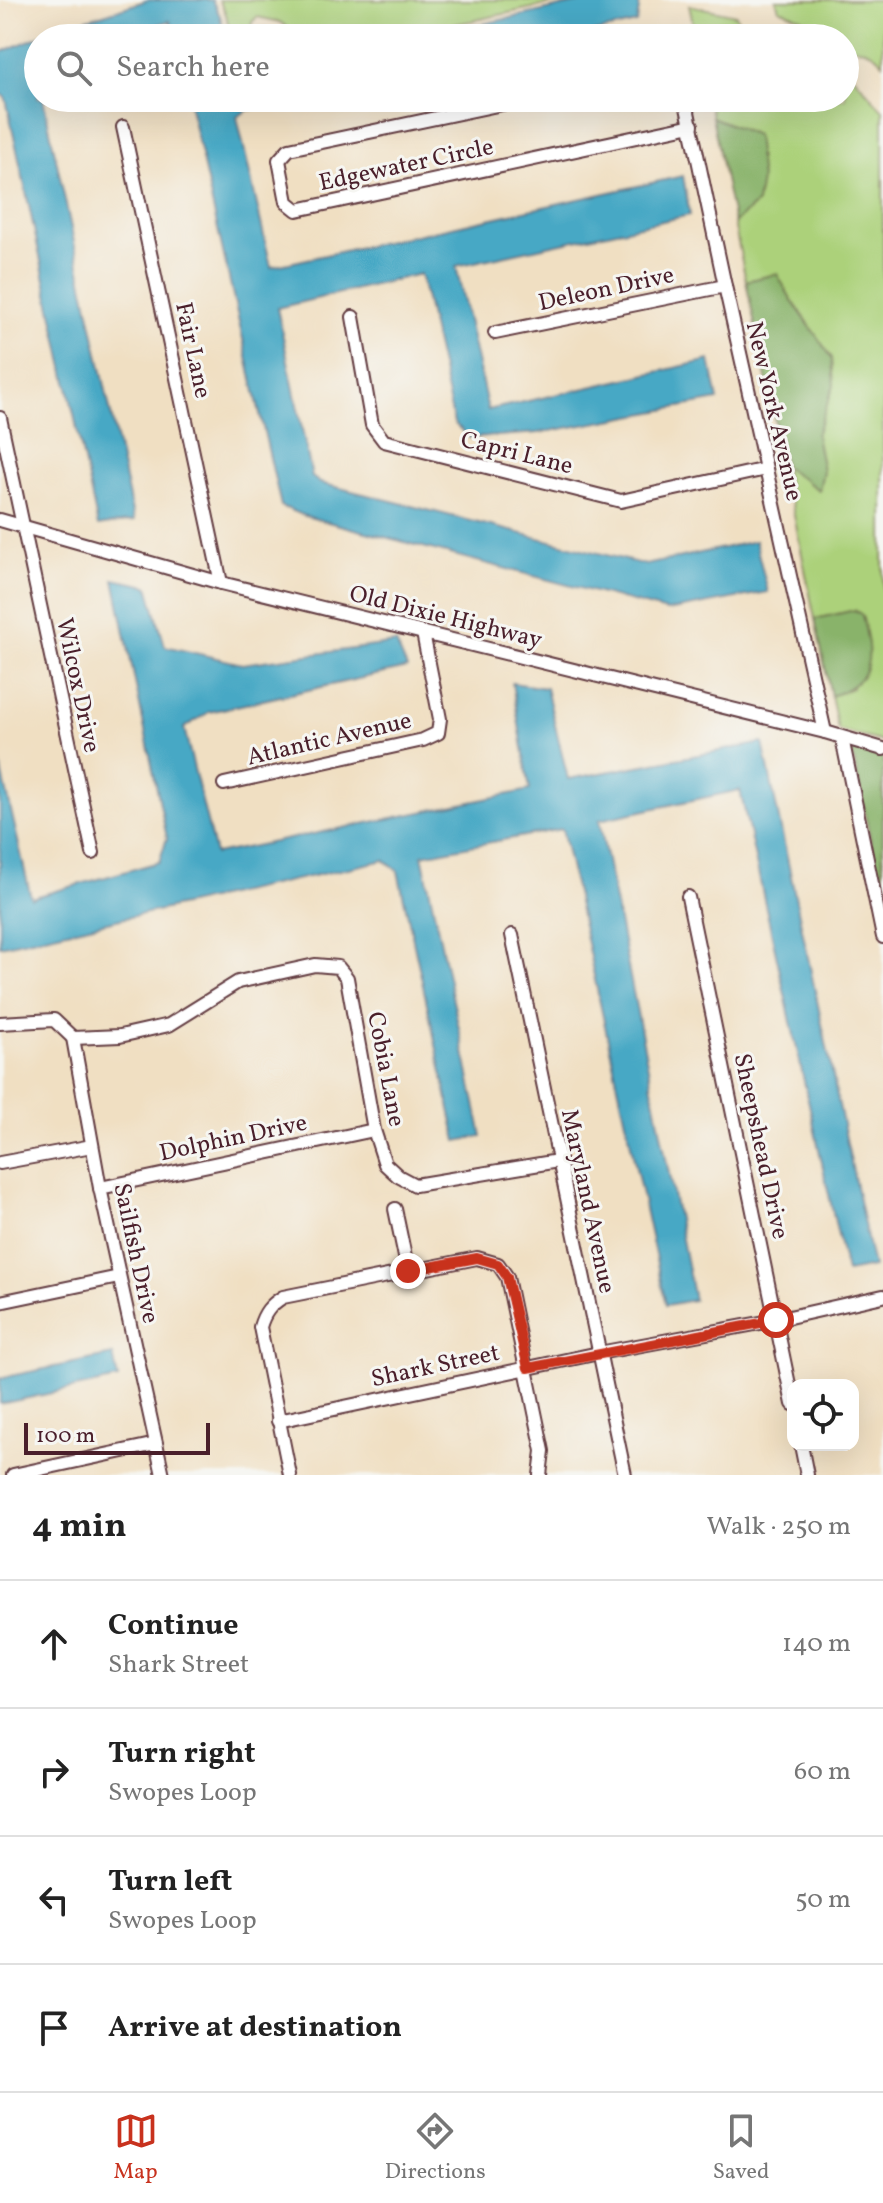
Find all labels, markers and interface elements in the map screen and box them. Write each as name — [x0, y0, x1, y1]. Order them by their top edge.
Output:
search box — [24, 24, 859, 112]
icon: search — [52, 46, 96, 90]
text: Search here — [116, 47, 270, 89]
street label: Edgewater Circle — [316, 131, 497, 201]
street label: Deleon Drive — [535, 259, 677, 321]
street label: Fair Lane — [165, 299, 219, 402]
street label: New York Avenue — [736, 318, 810, 504]
street label: Capri Lane — [457, 424, 576, 484]
street label: Old Dixie Highway — [346, 578, 545, 658]
street label: Wilcox Drive — [46, 615, 108, 756]
street label: Atlantic Avenue — [244, 704, 415, 775]
street label: Cobia Lane — [357, 1009, 413, 1130]
street label: Sheepshead Drive — [724, 1050, 796, 1242]
street label: Maryland Avenue — [551, 1106, 623, 1297]
street label: Dolphin Drive — [157, 1107, 310, 1171]
street label: Sailfish Drive — [104, 1180, 167, 1327]
route end — [390, 1253, 426, 1289]
route start — [758, 1302, 794, 1338]
street label: Shark Street — [368, 1337, 503, 1397]
map controls — [787, 1379, 859, 1451]
button: locate — [787, 1379, 859, 1451]
scale bar — [24, 1419, 210, 1455]
text: 100 m — [36, 1421, 95, 1452]
text: 4 min — [32, 1504, 127, 1551]
text: Walk · 250 m — [707, 1509, 851, 1545]
text: Continue — [108, 1605, 239, 1647]
icon: ahead — [32, 1622, 76, 1666]
text: 140 m — [782, 1626, 851, 1662]
text: Shark Street — [108, 1647, 249, 1683]
text: Turn right — [108, 1733, 256, 1775]
icon: right — [32, 1750, 76, 1794]
text: 60 m — [794, 1754, 851, 1790]
text: Swopes Loop — [108, 1775, 257, 1811]
text: Turn left — [108, 1861, 232, 1903]
icon: left — [32, 1878, 76, 1922]
text: 50 m — [795, 1882, 851, 1918]
text: Swopes Loop — [108, 1903, 257, 1939]
icon: arrive — [32, 2006, 76, 2050]
text: Arrive at destination — [108, 2007, 402, 2049]
tab: Map — [114, 2109, 158, 2188]
tab: Directions — [385, 2109, 486, 2188]
tab: Saved — [713, 2109, 769, 2188]

